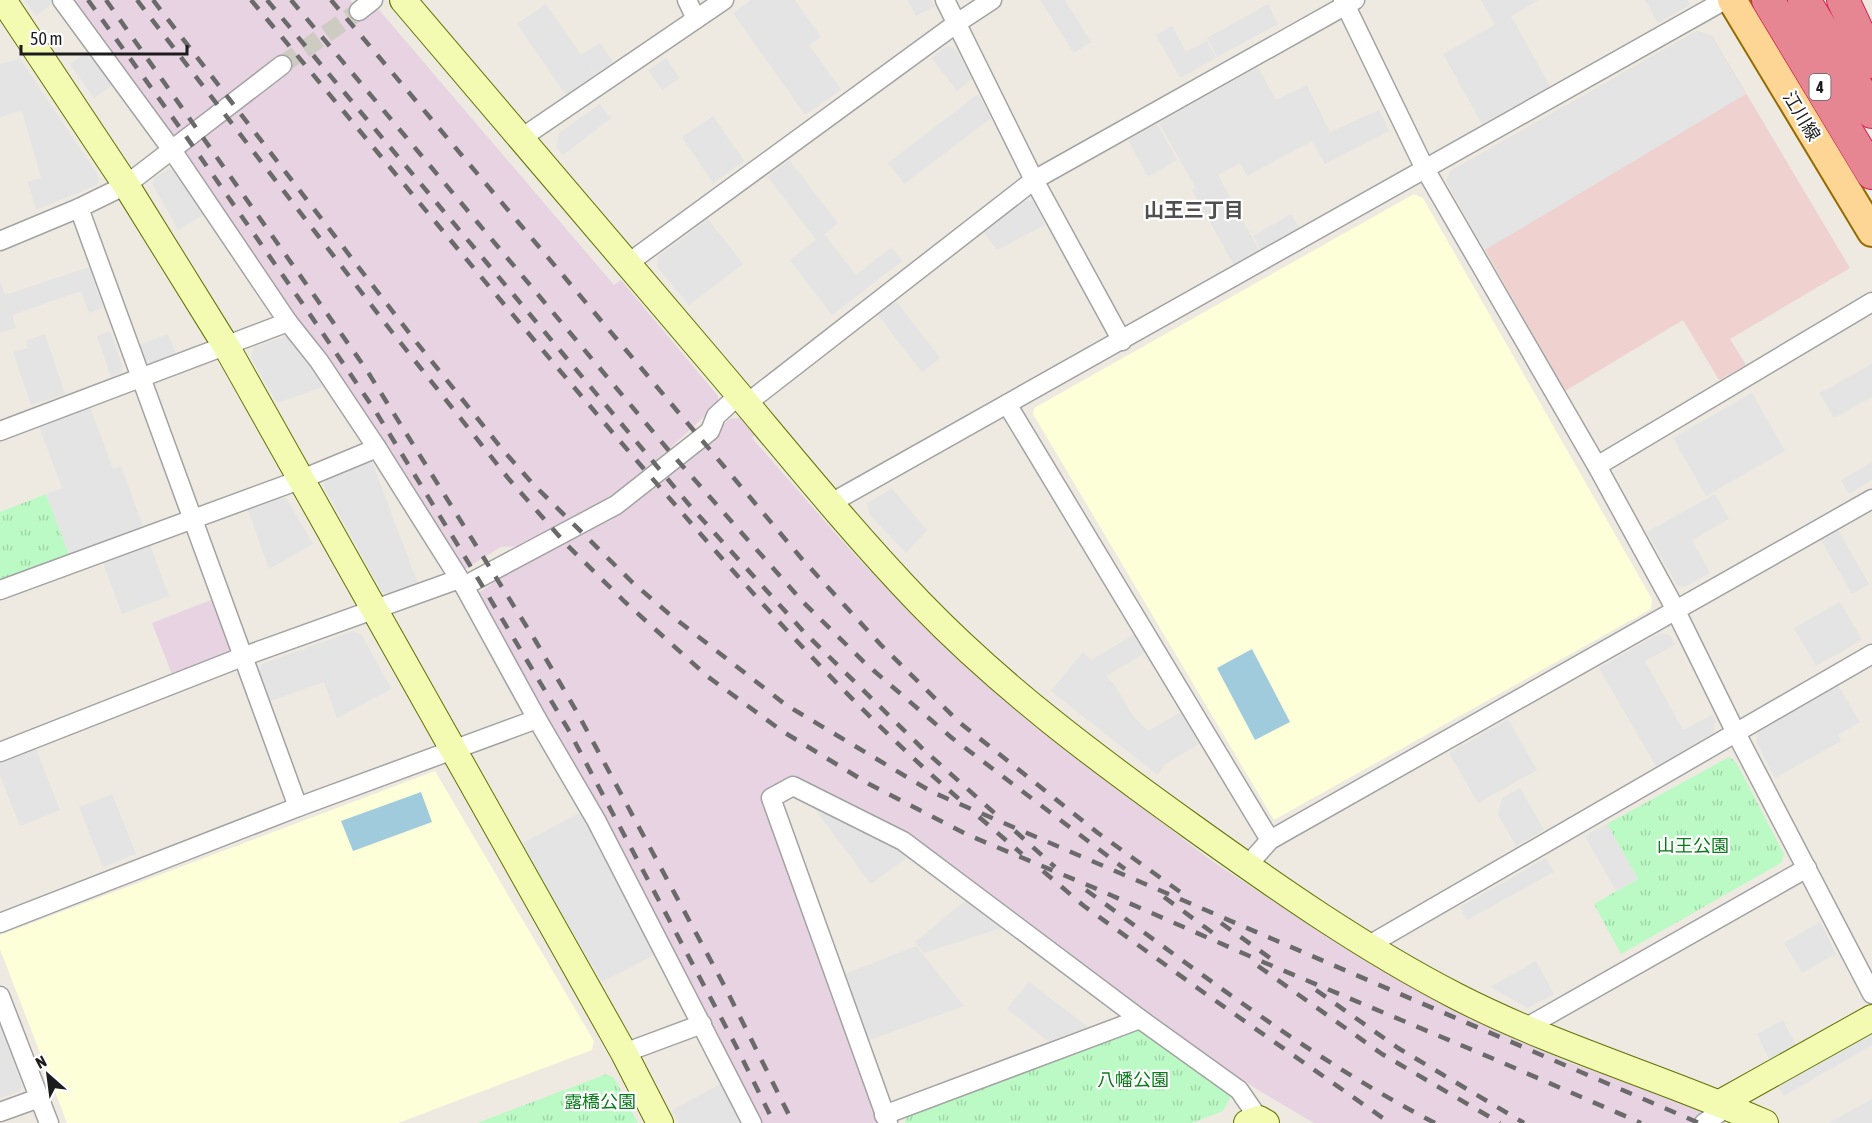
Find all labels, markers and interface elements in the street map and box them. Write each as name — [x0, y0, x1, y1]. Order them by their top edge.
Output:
scale bar — [21, 18, 188, 56]
text: 50 m — [30, 28, 62, 49]
road number: 4 — [1810, 74, 1830, 100]
street label: 江川線 — [1779, 87, 1825, 145]
district label: 山王三丁目 — [1144, 198, 1244, 221]
park label: 山王公園 — [1657, 835, 1729, 856]
north arrow — [18, 1045, 78, 1105]
text: N — [33, 1052, 49, 1072]
park label: 八幡公園 — [1097, 1069, 1169, 1090]
park label: 露橋公園 — [564, 1091, 636, 1112]

